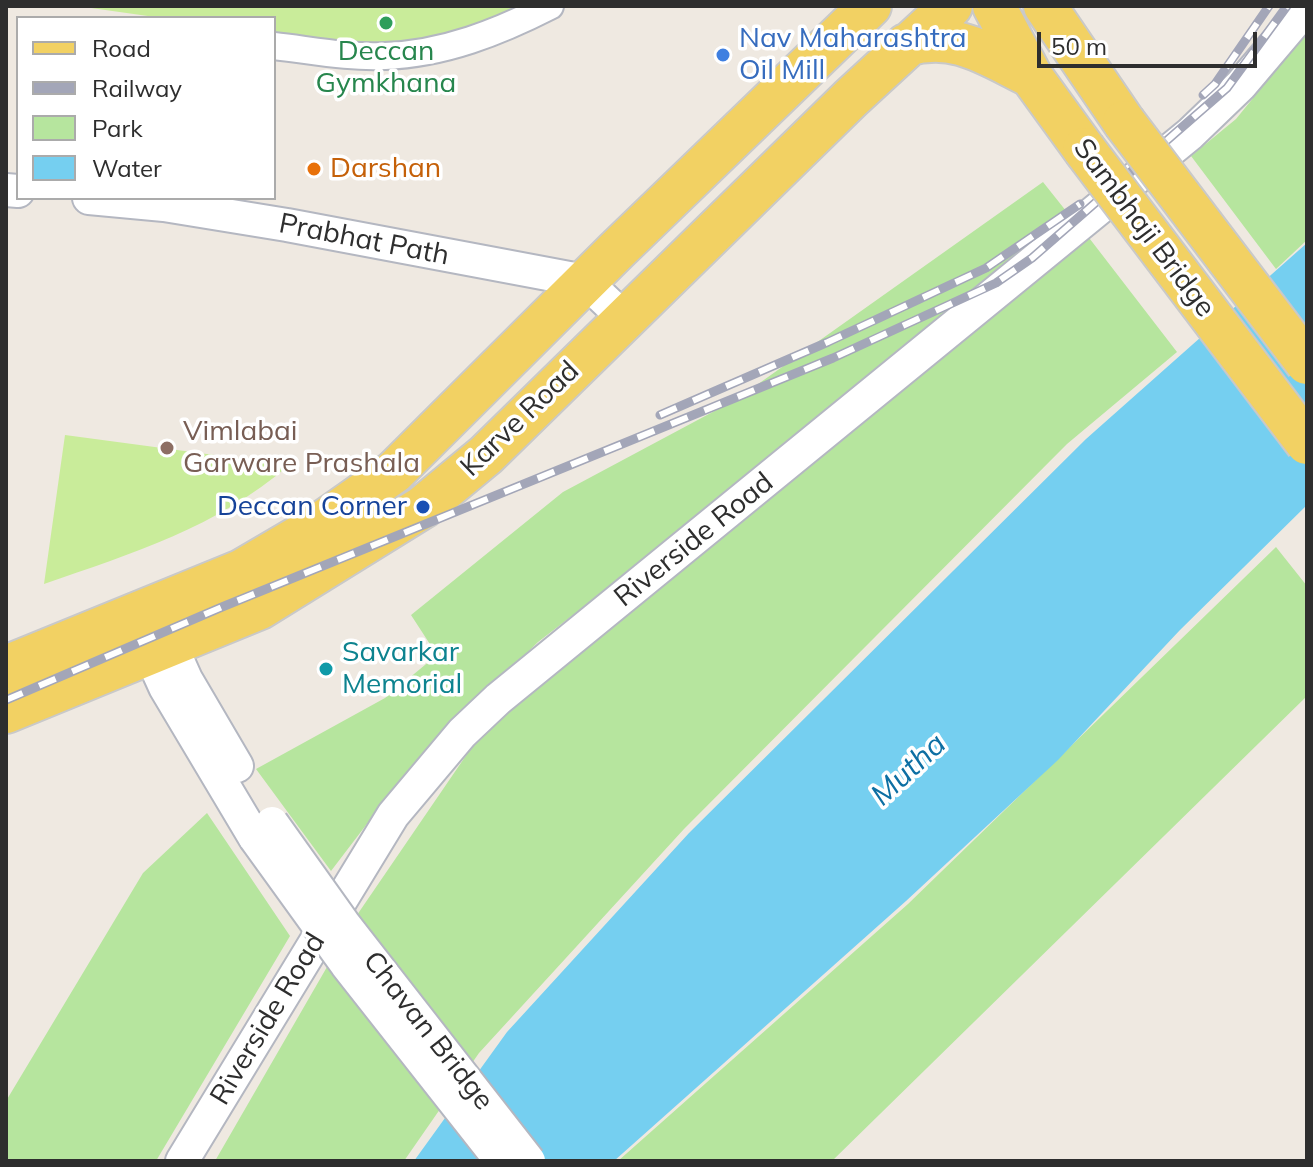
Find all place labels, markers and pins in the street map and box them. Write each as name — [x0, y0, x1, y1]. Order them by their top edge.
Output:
marker: Deccan Gymkhana — [377, 14, 395, 32]
place label: Nav Maharashtra Oil Mill — [739, 22, 967, 88]
place label: Deccan Gymkhana — [316, 35, 456, 101]
marker: Nav Maharashtra Oil Mill — [714, 46, 732, 64]
place label: Darshan — [330, 152, 441, 186]
marker: Darshan — [305, 160, 323, 178]
place label: Vimlabai Garware Prashala — [183, 415, 420, 481]
marker: Vimlabai Garware Prashala — [158, 439, 176, 457]
place label: Deccan Corner — [217, 490, 407, 524]
marker: Deccan Corner — [414, 498, 432, 516]
place label: Savarkar Memorial — [342, 636, 462, 702]
marker: Savarkar Memorial — [317, 660, 335, 678]

